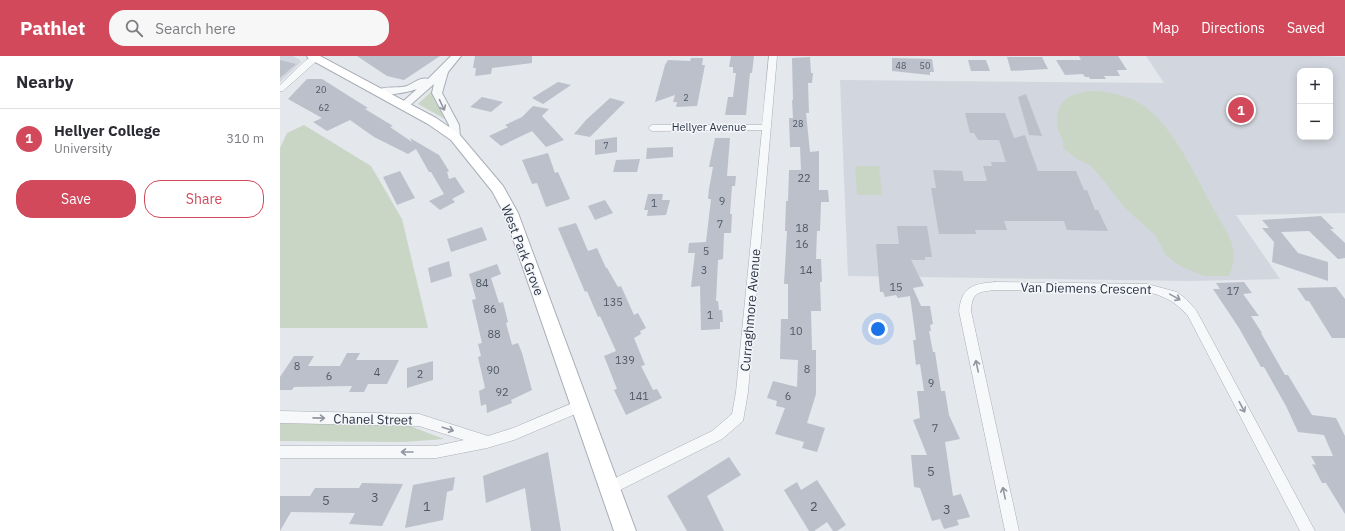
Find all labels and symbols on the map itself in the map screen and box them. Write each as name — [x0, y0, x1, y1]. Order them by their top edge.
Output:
house number: 48 — [896, 60, 906, 71]
house number: 50 — [920, 60, 930, 71]
house number: 20 — [316, 84, 326, 95]
house number: 2 — [683, 92, 689, 103]
pin: 1 — [1228, 95, 1254, 125]
one-way arrow — [439, 98, 447, 110]
house number: 62 — [319, 102, 329, 113]
house number: 28 — [793, 118, 803, 129]
street label: Hellyer Avenue — [672, 120, 746, 134]
house number: 7 — [603, 140, 609, 151]
house number: 22 — [797, 171, 811, 185]
house number: 9 — [719, 194, 725, 208]
house number: 1 — [651, 196, 658, 210]
street label: West Park Grove — [497, 202, 548, 298]
house number: 7 — [717, 217, 723, 231]
house number: 18 — [795, 221, 809, 235]
house number: 16 — [795, 237, 809, 251]
house number: 5 — [703, 244, 709, 258]
street label: Curraghmore Avenue — [737, 248, 764, 372]
house number: 3 — [701, 263, 707, 277]
house number: 14 — [799, 263, 813, 277]
house number: 84 — [475, 276, 489, 290]
street label: Van Diemens Crescent — [1020, 279, 1152, 298]
house number: 15 — [889, 280, 903, 294]
house number: 17 — [1226, 284, 1240, 298]
one-way arrow — [1169, 293, 1181, 301]
house number: 135 — [603, 295, 623, 309]
house number: 86 — [483, 302, 497, 316]
house number: 1 — [707, 308, 714, 322]
your location — [868, 319, 888, 339]
house number: 10 — [789, 324, 803, 338]
house number: 88 — [487, 327, 501, 341]
house number: 139 — [615, 353, 635, 367]
house number: 8 — [294, 359, 300, 373]
one-way arrow — [972, 359, 980, 372]
house number: 8 — [804, 362, 810, 376]
house number: 90 — [486, 363, 500, 377]
house number: 4 — [374, 365, 381, 379]
house number: 2 — [417, 367, 423, 381]
house number: 6 — [326, 369, 332, 383]
house number: 9 — [928, 376, 934, 390]
house number: 92 — [495, 385, 509, 399]
house number: 141 — [629, 389, 649, 403]
house number: 6 — [785, 389, 791, 403]
one-way arrow — [1239, 400, 1246, 412]
street label: Chanel Street — [333, 410, 413, 429]
one-way arrow — [312, 414, 325, 422]
house number: 7 — [932, 421, 938, 435]
one-way arrow — [441, 426, 454, 433]
one-way arrow — [401, 448, 414, 456]
house number: 5 — [927, 463, 935, 480]
one-way arrow — [999, 487, 1007, 500]
house number: 3 — [371, 489, 379, 506]
house number: 5 — [322, 492, 330, 509]
house number: 1 — [423, 498, 431, 515]
house number: 2 — [810, 498, 818, 515]
house number: 3 — [943, 501, 951, 518]

